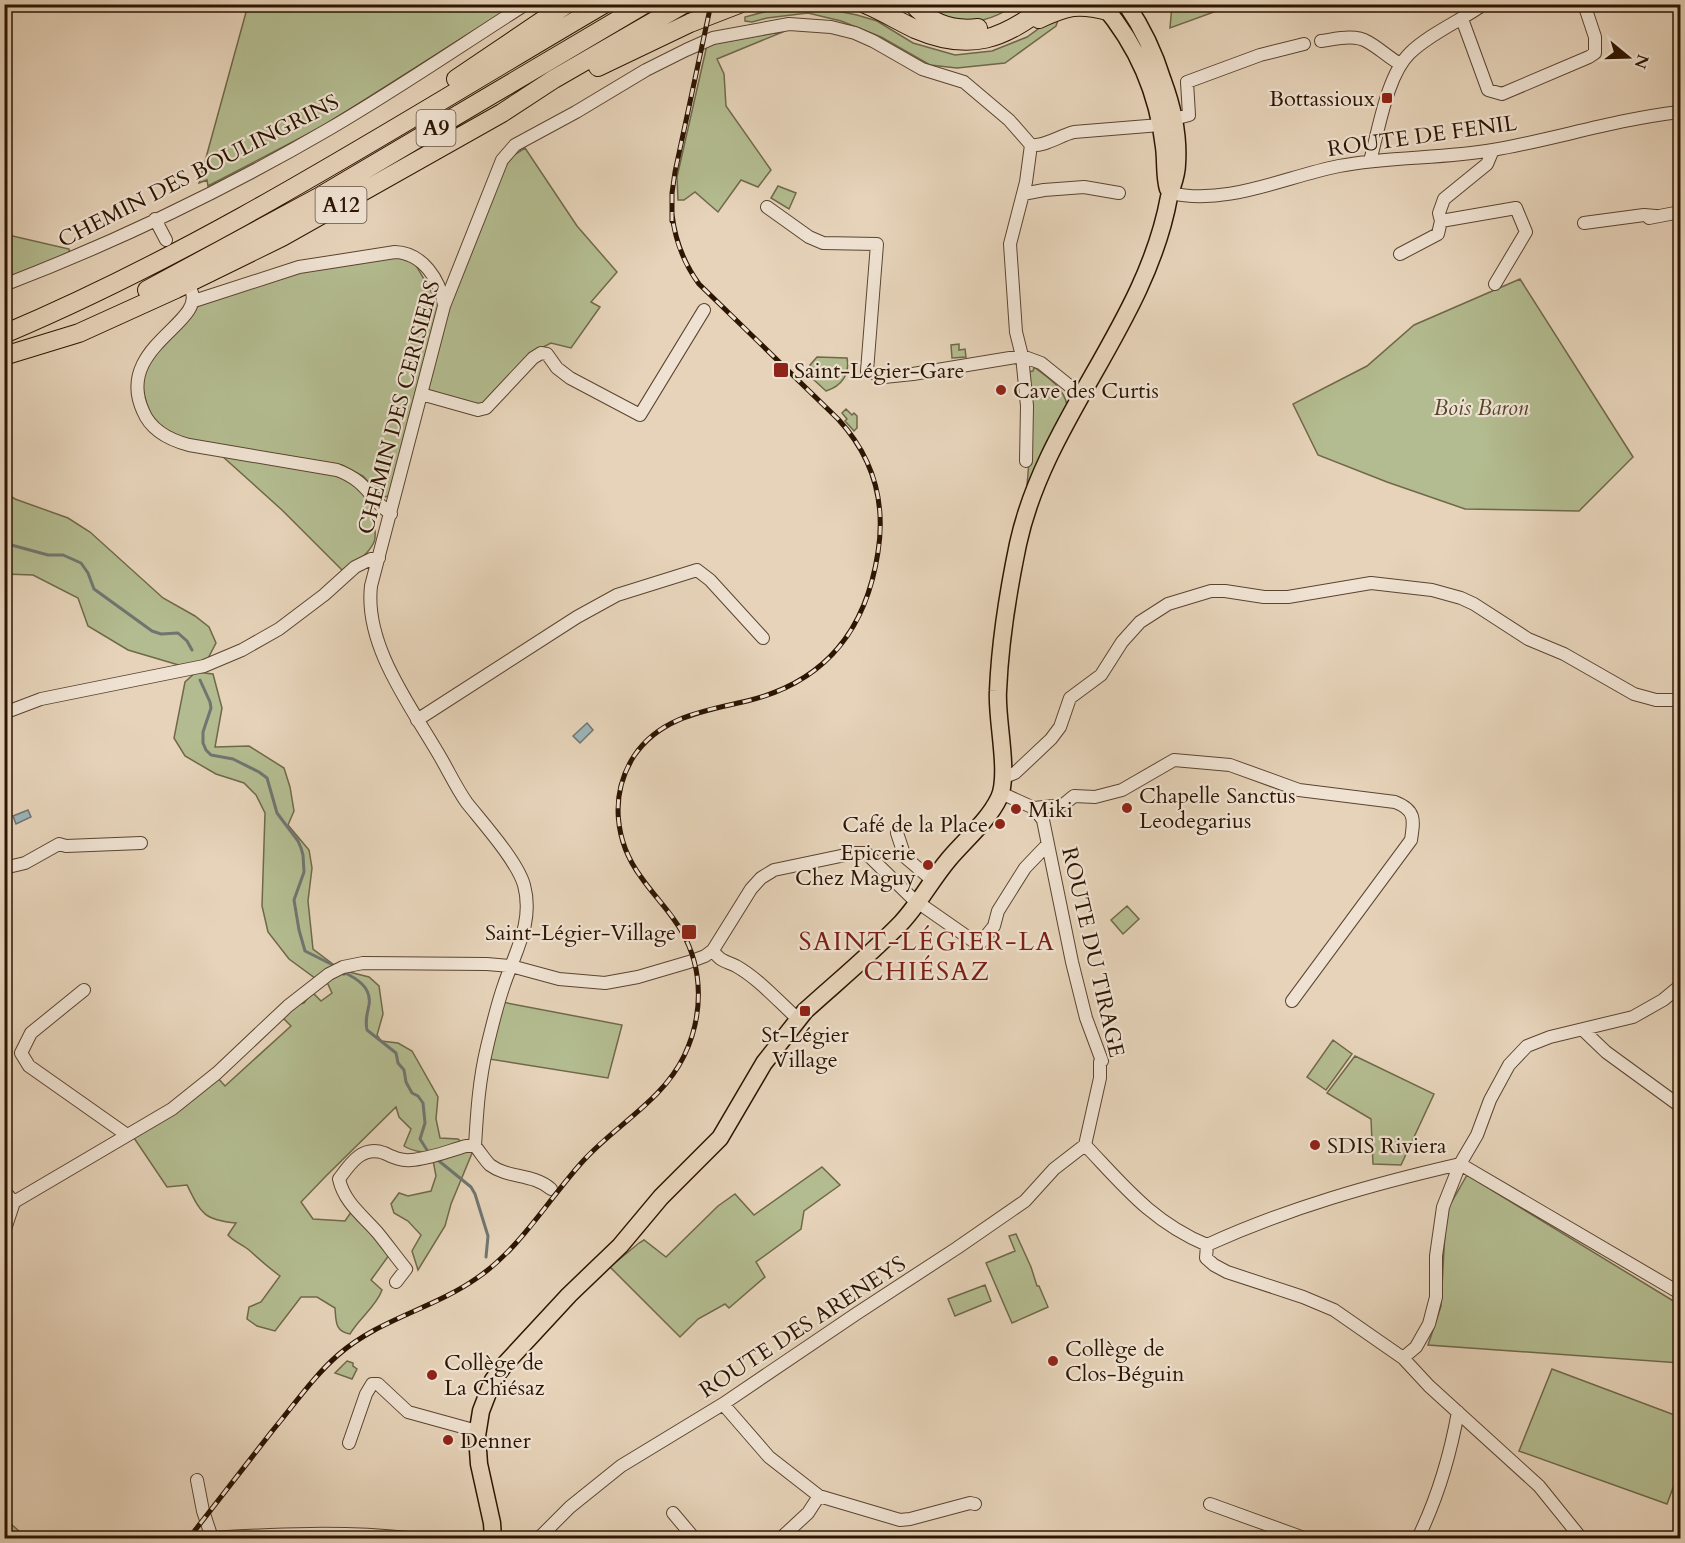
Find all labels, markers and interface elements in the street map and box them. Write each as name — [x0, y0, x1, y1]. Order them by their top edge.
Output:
north arrow — [1598, 27, 1658, 87]
text: N — [1629, 51, 1654, 72]
place label: Bottassioux — [1269, 84, 1375, 114]
street label: CHEMIN DES BOULINGRINS — [53, 87, 344, 255]
marker: Bottassioux — [1380, 91, 1394, 105]
street label: ROUTE DE FENIL — [1326, 108, 1519, 164]
road number: A9 — [416, 110, 456, 146]
road number: A12 — [316, 187, 366, 223]
street label: CHEMIN DES CERISIERS — [351, 277, 447, 537]
place label: Saint-Légier-Gare — [794, 356, 965, 386]
marker: Saint-Légier-Gare — [772, 361, 790, 379]
place label: Cave des Curtis — [1013, 376, 1159, 406]
marker: Cave des Curtis — [994, 383, 1008, 397]
park label: Bois Baron — [1433, 393, 1529, 423]
place label: Chapelle Sanctus Leodegarius — [1139, 781, 1296, 836]
place label: Miki — [1028, 795, 1073, 825]
marker: Chapelle Sanctus Leodegarius — [1120, 801, 1134, 815]
marker: Miki — [1009, 802, 1023, 816]
place label: Café de la Place — [842, 810, 988, 840]
marker: Café de la Place — [993, 817, 1007, 831]
place label: Epicerie Chez Maguy — [795, 838, 916, 893]
street label: ROUTE DU TIRAGE — [1054, 844, 1132, 1060]
marker: Epicerie Chez Maguy — [921, 858, 935, 872]
place label: Saint-Légier-Village — [485, 918, 676, 948]
marker: Saint-Légier-Village — [680, 923, 698, 941]
district label: SAINT-LÉGIER-LA CHIÉSAZ — [799, 924, 1055, 989]
marker: St-Légier Village — [798, 1004, 812, 1018]
place label: St-Légier Village — [761, 1020, 850, 1075]
place label: SDIS Riviera — [1327, 1131, 1447, 1161]
marker: SDIS Riviera — [1308, 1138, 1322, 1152]
street label: ROUTE DES ARENEYS — [694, 1249, 912, 1405]
place label: Collège de Clos-Béguin — [1065, 1334, 1185, 1389]
place label: Collège de La Chiésaz — [444, 1348, 545, 1403]
marker: Collège de Clos-Béguin — [1046, 1354, 1060, 1368]
marker: Collège de La Chiésaz — [425, 1368, 439, 1382]
place label: Denner — [460, 1426, 532, 1456]
marker: Denner — [441, 1433, 455, 1447]

